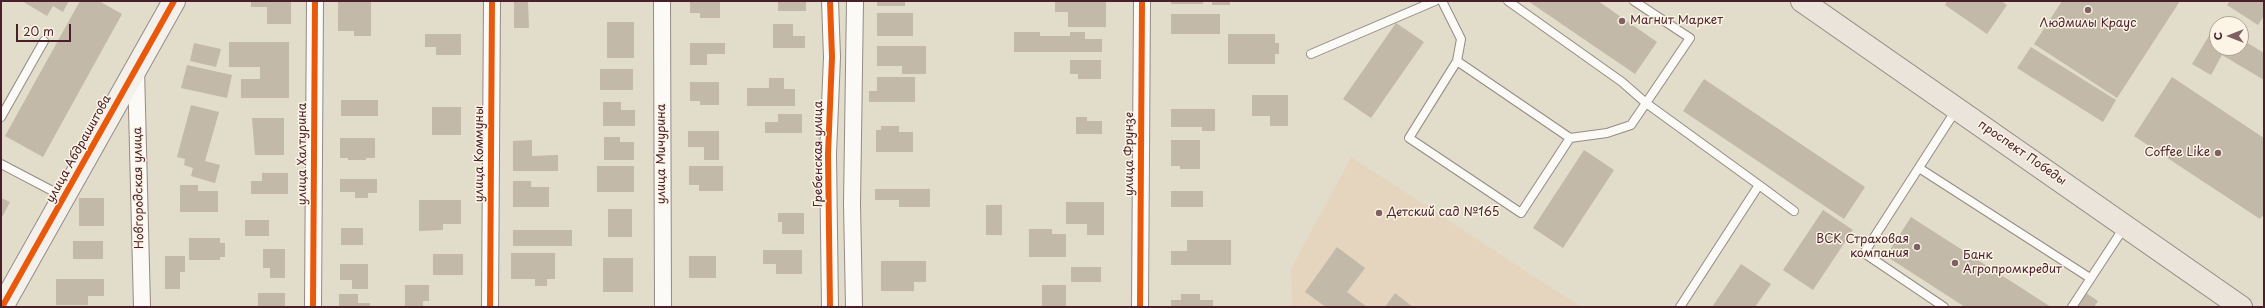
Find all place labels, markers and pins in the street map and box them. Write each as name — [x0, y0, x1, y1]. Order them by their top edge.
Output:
marker: Людмилы Краус — [2083, 5, 2093, 15]
place label: Магнит Маркет — [1630, 14, 1723, 28]
marker: Магнит Маркет — [1617, 16, 1627, 26]
place label: Людмилы Краус — [2040, 17, 2136, 31]
place label: Coffee Like — [2145, 146, 2210, 160]
marker: Coffee Like — [2213, 148, 2223, 158]
place label: Детский сад №165 — [1387, 206, 1499, 220]
marker: Детский сад №165 — [1374, 208, 1384, 218]
place label: ВСК Страховая компания — [1816, 233, 1909, 261]
marker: ВСК Страховая компания — [1912, 242, 1922, 252]
place label: Банк Агропромкредит — [1963, 249, 2062, 277]
marker: Банк Агропромкредит — [1950, 258, 1960, 268]

